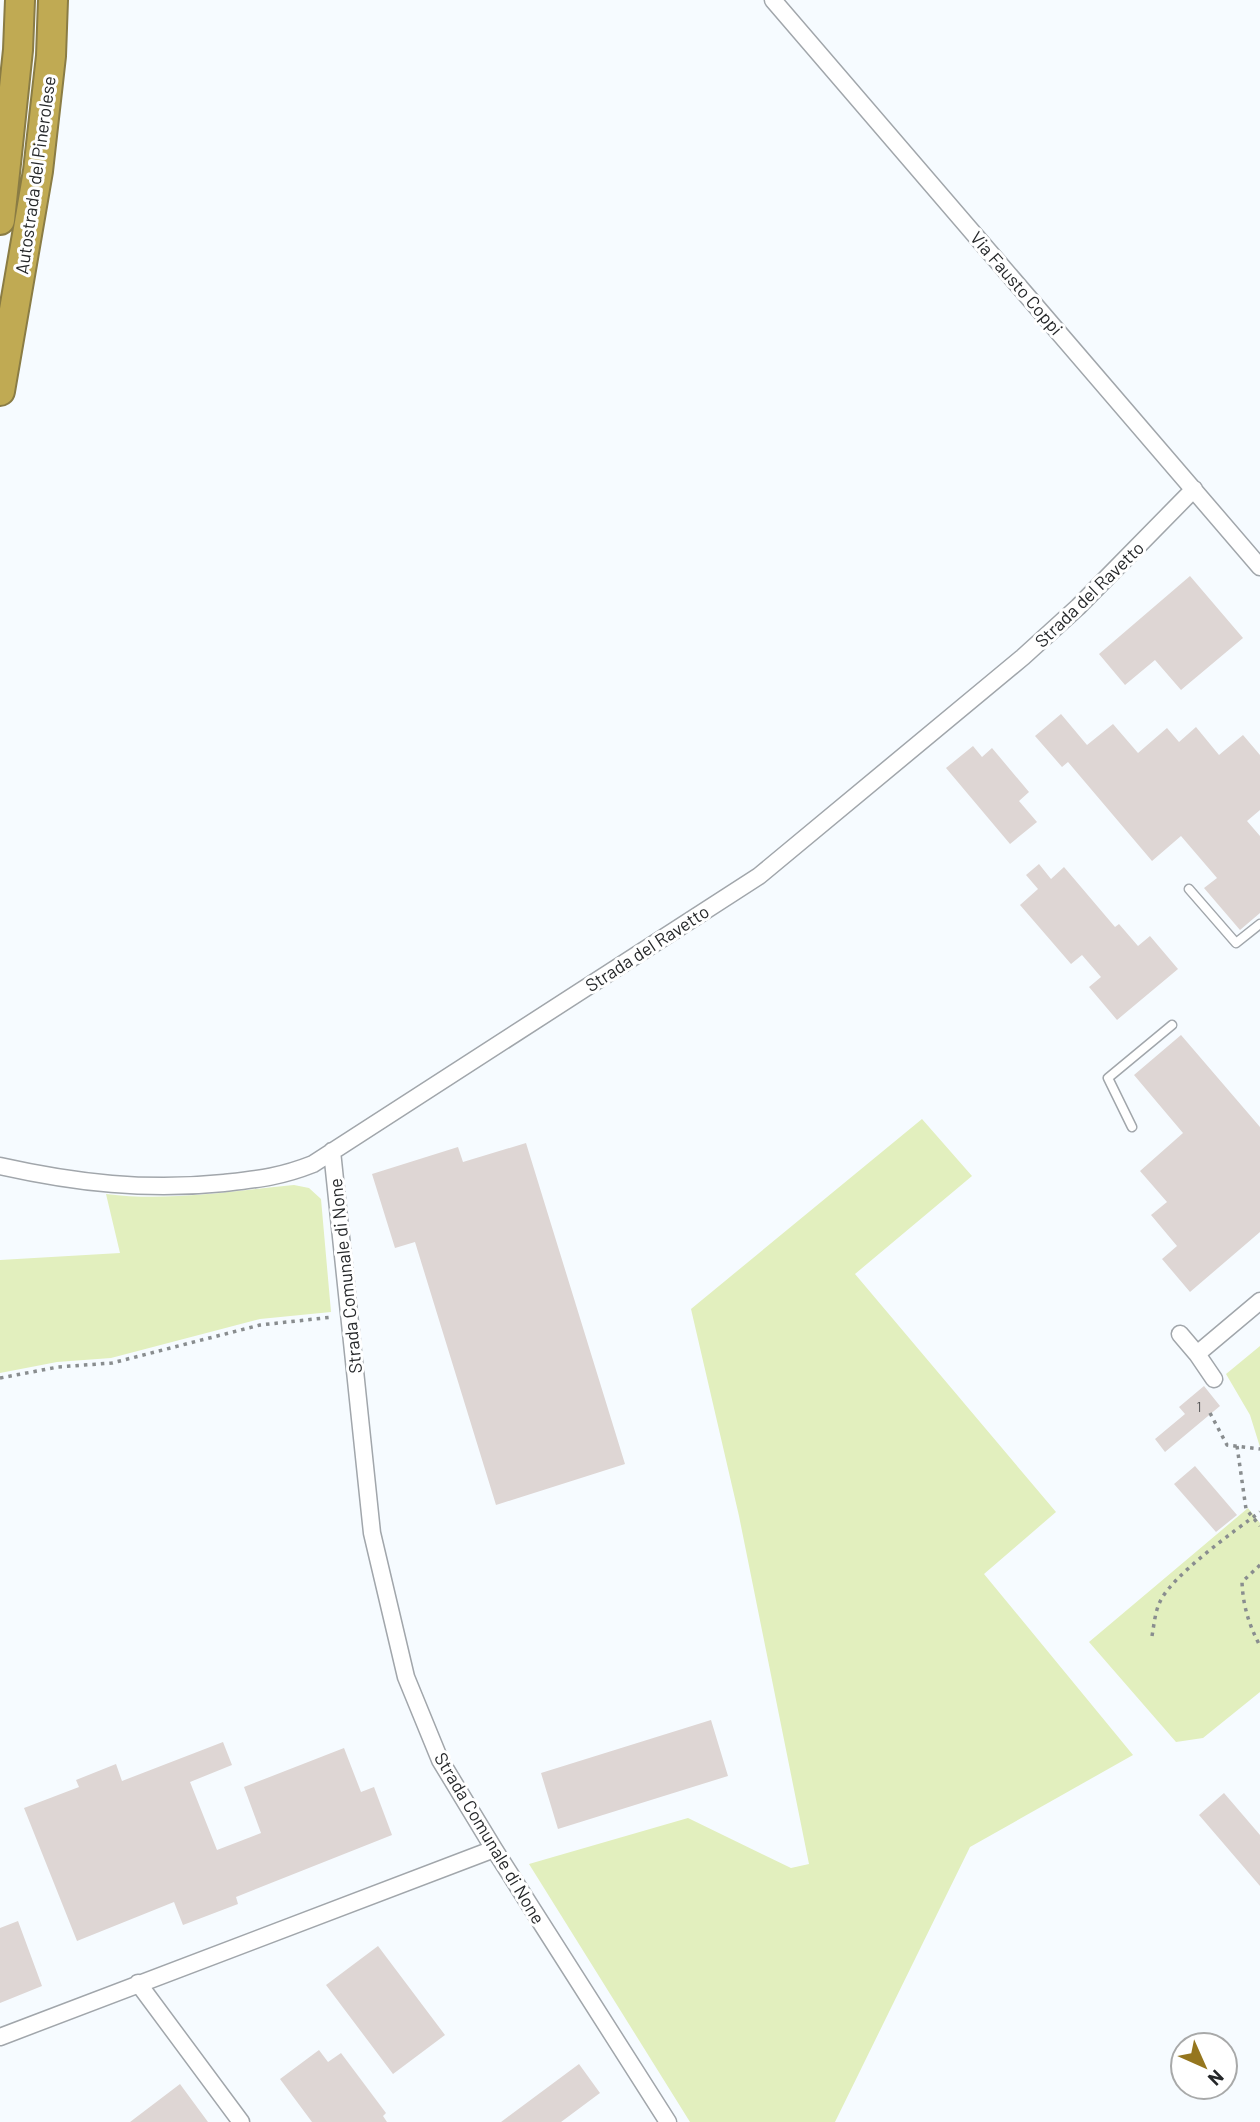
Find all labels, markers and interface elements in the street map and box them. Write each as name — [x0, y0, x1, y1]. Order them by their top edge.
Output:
street label: Autostrada del Pinerolese — [10, 75, 60, 275]
street label: Via Fausto Coppi — [966, 227, 1068, 339]
street label: Strada del Ravetto — [1030, 536, 1148, 652]
street label: Strada del Ravetto — [581, 900, 713, 996]
street label: Strada Comunale di None — [324, 1177, 366, 1375]
house number: 1 — [1197, 1398, 1201, 1415]
street label: Strada Comunale di None — [430, 1748, 550, 1928]
north arrow — [1169, 2031, 1239, 2101]
text: N — [1204, 2066, 1229, 2091]

